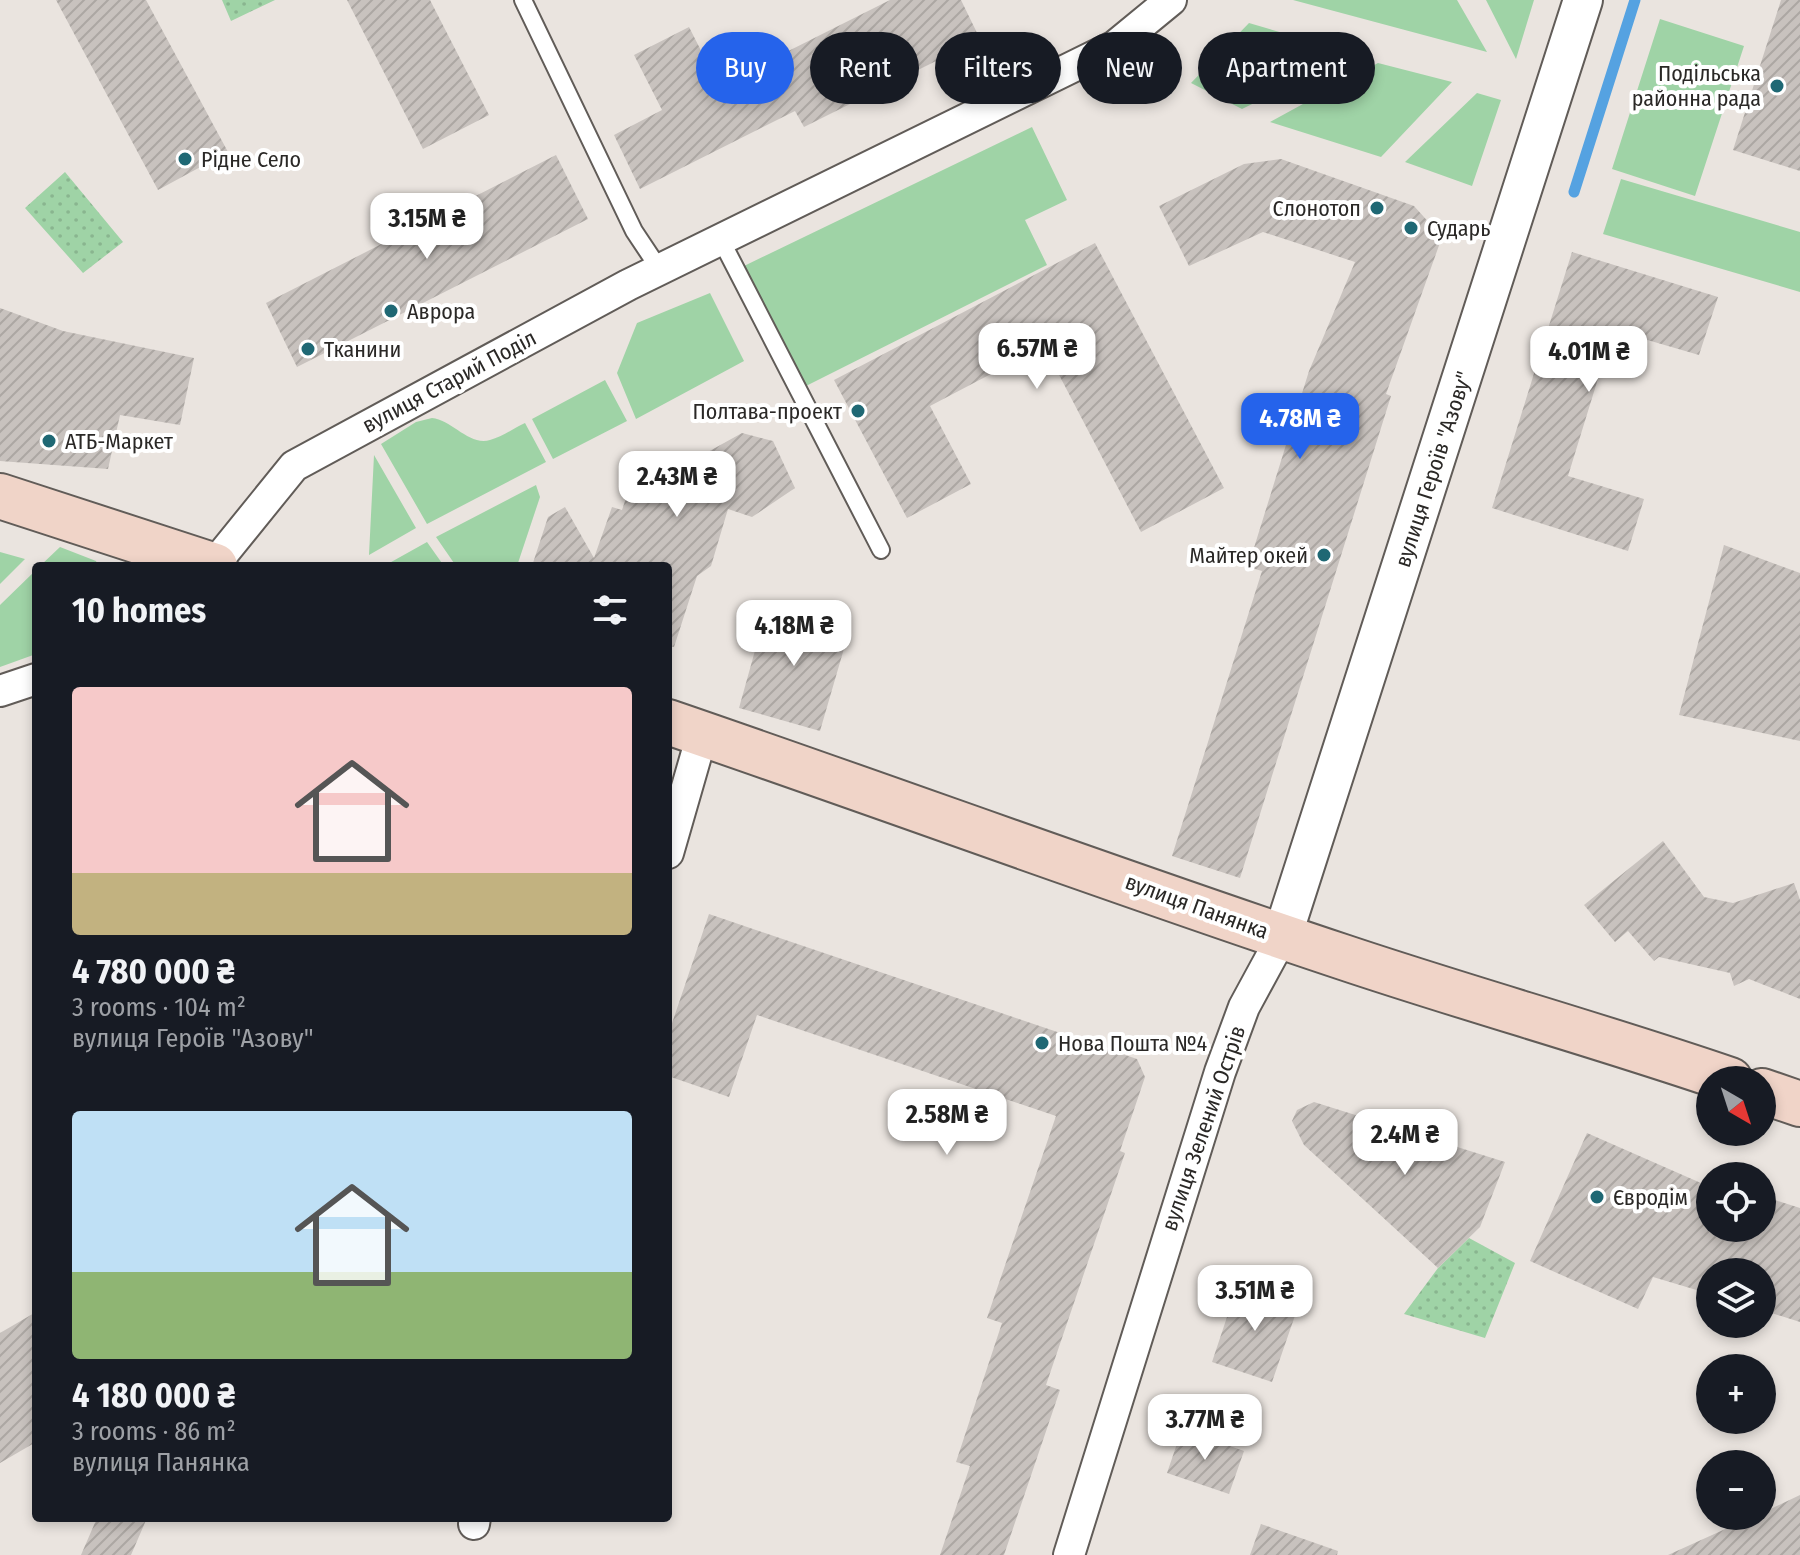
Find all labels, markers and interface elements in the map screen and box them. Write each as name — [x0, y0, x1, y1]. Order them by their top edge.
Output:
chip: Buy — [696, 32, 794, 104]
chip: Rent — [810, 32, 919, 104]
chip: Filters — [935, 32, 1061, 104]
chip: New — [1077, 32, 1182, 104]
chip: Apartment — [1198, 32, 1375, 104]
place label: Подільська районна рада — [1632, 60, 1761, 112]
marker: Подільська районна рада — [1768, 77, 1786, 95]
place label: Рідне Село — [201, 146, 301, 173]
marker: Рідне Село — [176, 150, 194, 168]
pin: 3.15M ₴ — [353, 193, 501, 261]
place label: Слонотоп — [1273, 195, 1361, 222]
marker: Слонотоп — [1368, 199, 1386, 217]
text: 3.15M ₴ — [388, 203, 466, 234]
place label: Сударь — [1427, 215, 1490, 242]
marker: Сударь — [1402, 219, 1420, 237]
place label: Аврора — [407, 298, 475, 325]
marker: Аврора — [382, 302, 400, 320]
pin: 6.57M ₴ — [963, 323, 1111, 391]
street label: вулиця Старий Поділ — [358, 324, 541, 439]
pin: 4.01M ₴ — [1515, 326, 1663, 394]
text: 6.57M ₴ — [997, 333, 1077, 364]
place label: Тканини — [324, 336, 401, 363]
text: 4.01M ₴ — [1548, 336, 1630, 367]
marker: Тканини — [299, 340, 317, 358]
street label: вулиця Героїв "Азову" — [1389, 368, 1478, 571]
pin: 4.78M ₴ — [1226, 393, 1374, 461]
place label: Полтава-проект — [693, 398, 842, 425]
marker: Полтава-проект — [849, 402, 867, 420]
text: 4.78M ₴ — [1259, 403, 1341, 434]
place label: АТБ-Маркет — [65, 428, 173, 455]
marker: АТБ-Маркет — [40, 432, 58, 450]
pin: 2.43M ₴ — [603, 451, 751, 519]
text: 2.43M ₴ — [637, 461, 717, 492]
place label: Майтер окей — [1189, 542, 1308, 569]
marker: Майтер окей — [1315, 546, 1333, 564]
icon: filters — [588, 588, 632, 632]
text: 10 homes — [72, 590, 206, 631]
pin: 4.18M ₴ — [720, 600, 868, 668]
text: 4.18M ₴ — [754, 610, 834, 641]
icon: home — [280, 739, 424, 883]
street label: вулиця Панянка — [1122, 868, 1272, 945]
text: 4 780 000 ₴ — [72, 951, 235, 992]
text: 3 rooms · 104 m² — [72, 992, 246, 1023]
street label: вулиця Зелений Острів — [1156, 1022, 1251, 1234]
text: вулиця Героїв "Азову" — [72, 1023, 314, 1054]
place label: Нова Пошта №4 — [1058, 1030, 1208, 1057]
marker: Нова Пошта №4 — [1033, 1034, 1051, 1052]
north arrow — [1696, 1066, 1776, 1146]
map controls — [1696, 1066, 1776, 1530]
pin: 2.58M ₴ — [873, 1089, 1021, 1157]
text: 2.58M ₴ — [906, 1099, 988, 1130]
pin: 2.4M ₴ — [1340, 1109, 1470, 1177]
text: 2.4M ₴ — [1371, 1119, 1439, 1150]
button: locate — [1696, 1162, 1776, 1242]
icon: home — [280, 1163, 424, 1307]
place label: Євродім — [1613, 1184, 1688, 1211]
marker: Євродім — [1588, 1188, 1606, 1206]
button: layers — [1696, 1258, 1776, 1338]
pin: 3.51M ₴ — [1181, 1265, 1329, 1333]
text: 3.51M ₴ — [1216, 1275, 1294, 1306]
button: + — [1696, 1354, 1776, 1434]
text: 4 180 000 ₴ — [72, 1375, 235, 1416]
pin: 3.77M ₴ — [1131, 1394, 1279, 1462]
text: 3.77M ₴ — [1166, 1404, 1244, 1435]
text: 3 rooms · 86 m² — [72, 1416, 236, 1447]
text: вулиця Панянка — [72, 1447, 250, 1478]
button: − — [1696, 1450, 1776, 1530]

